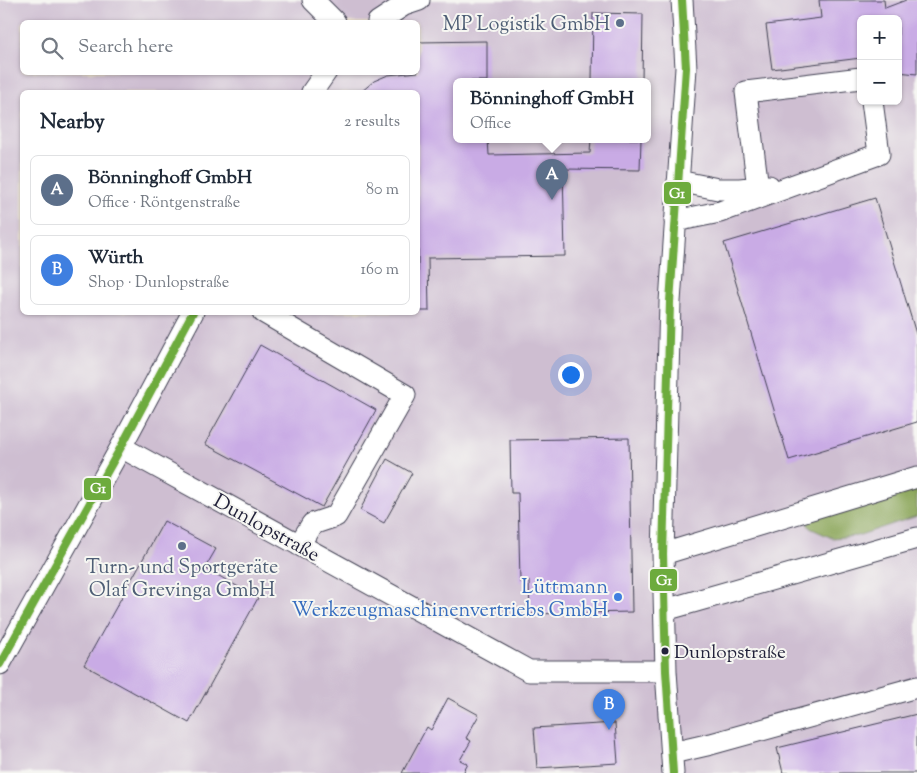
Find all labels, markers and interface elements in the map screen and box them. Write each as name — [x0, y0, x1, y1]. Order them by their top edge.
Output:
place label: MP Logistik GmbH — [443, 11, 610, 40]
map controls — [857, 15, 902, 105]
button: + — [857, 15, 902, 60]
marker: MP Logistik GmbH — [614, 17, 626, 29]
search box — [20, 20, 420, 75]
icon: search — [38, 34, 66, 62]
text: Search here — [78, 34, 173, 61]
button: − — [857, 60, 902, 105]
popup — [453, 78, 651, 143]
text: Bönninghoff GmbH — [470, 86, 634, 113]
text: Nearby — [40, 108, 105, 138]
text: 2 results — [344, 111, 400, 134]
text: Office — [470, 113, 511, 136]
pin: A — [536, 159, 568, 200]
text: Bönninghoff GmbH — [88, 165, 252, 192]
text: A — [51, 179, 64, 202]
text: 80 m — [366, 179, 399, 202]
line badge: G1 — [663, 181, 692, 205]
text: G1 — [669, 185, 685, 205]
text: Office · Röntgenstraße — [88, 192, 240, 215]
text: Würth — [88, 245, 144, 272]
text: B — [52, 259, 62, 282]
text: 160 m — [361, 259, 399, 282]
text: Shop · Dunlopstraße — [88, 272, 229, 295]
your location — [558, 362, 584, 388]
line badge: G1 — [83, 477, 112, 501]
text: G1 — [90, 480, 106, 500]
street label: Dunlopstraße — [207, 488, 324, 570]
marker: Turn- und Sportgeräte Olaf Grevinga GmbH — [176, 540, 188, 552]
place label: Turn- und Sportgeräte Olaf Grevinga GmbH — [86, 554, 278, 606]
line badge: G1 — [649, 568, 678, 592]
text: G1 — [656, 572, 672, 592]
place label: Lüttmann Werkzeugmaschinenvertriebs GmbH — [292, 574, 608, 626]
marker: Lüttmann Werkzeugmaschinenvertriebs GmbH — [612, 591, 624, 603]
place label: Dunlopstraße — [674, 640, 786, 667]
marker: Dunlopstraße — [660, 646, 670, 656]
pin: B — [593, 689, 625, 730]

